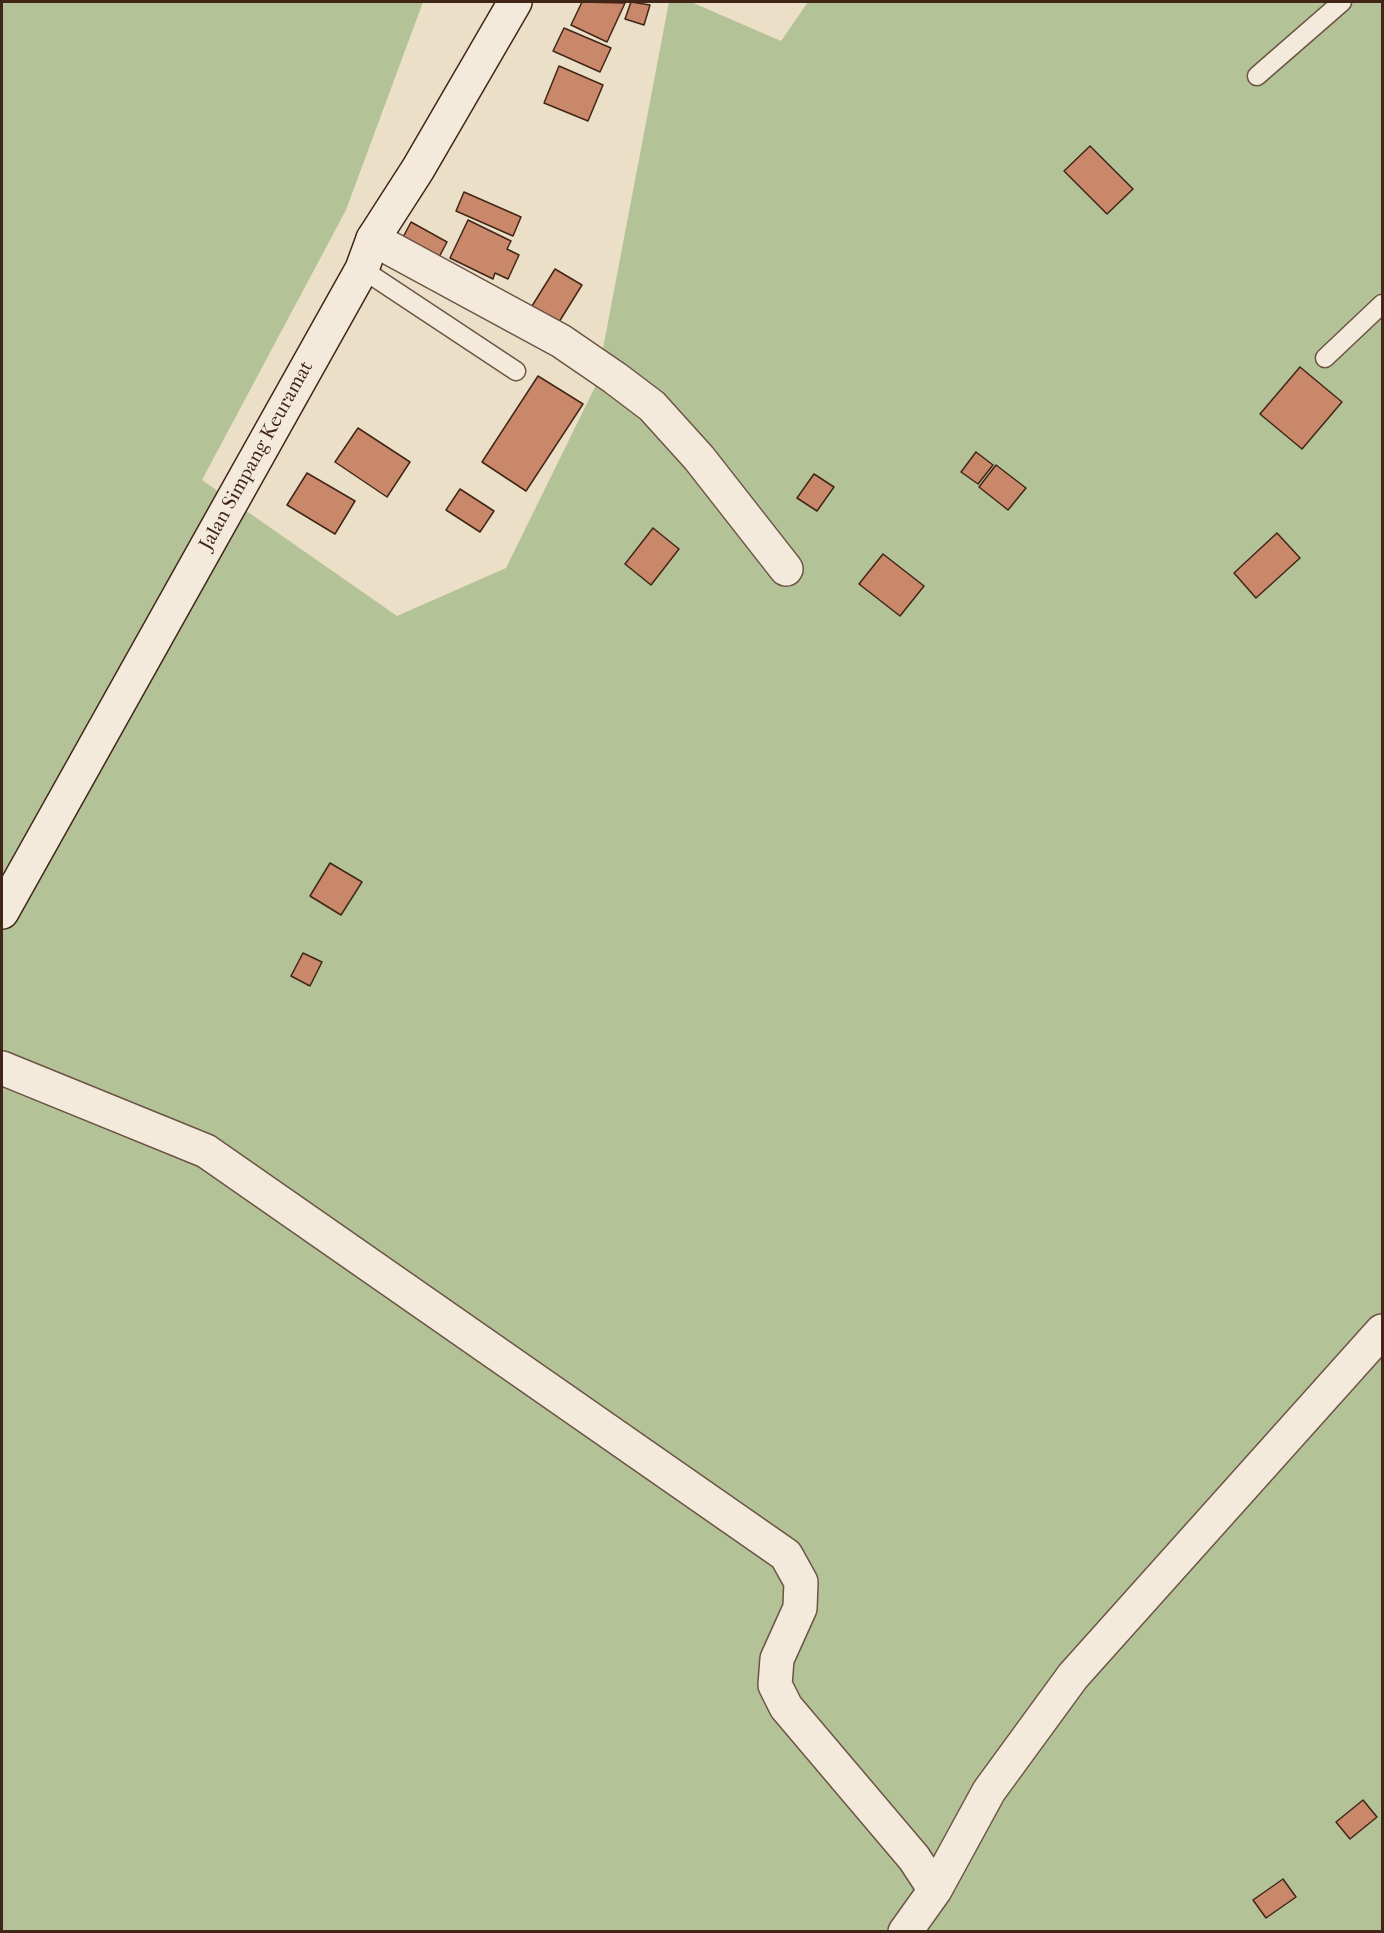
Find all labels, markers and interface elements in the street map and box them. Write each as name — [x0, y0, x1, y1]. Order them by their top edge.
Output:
street label: Jalan Simpang Keuramat — [195, 357, 319, 555]

